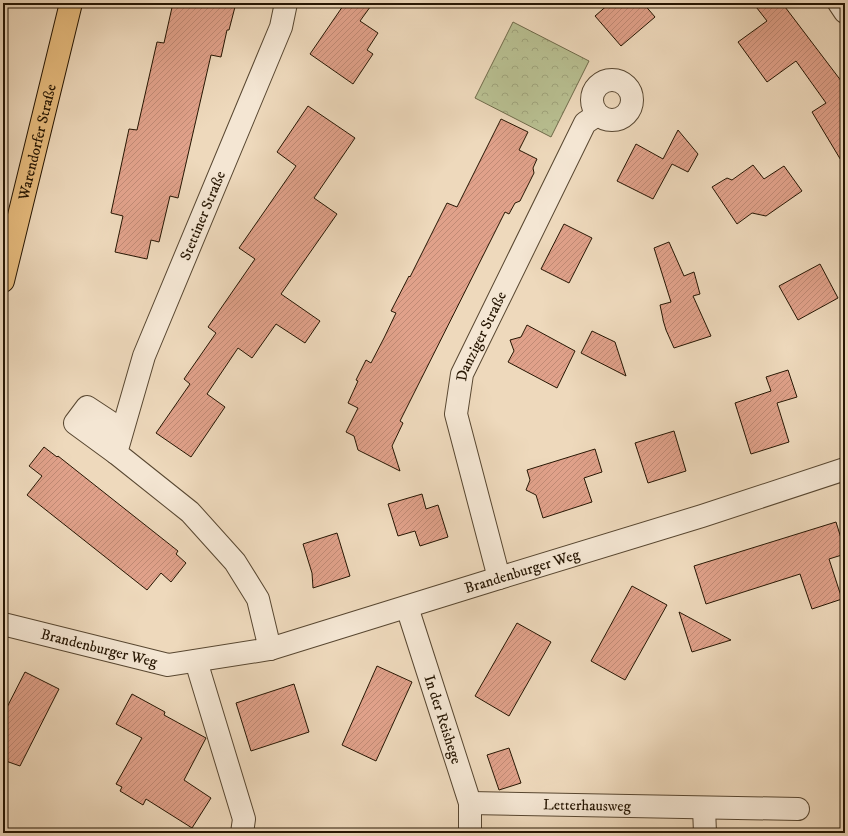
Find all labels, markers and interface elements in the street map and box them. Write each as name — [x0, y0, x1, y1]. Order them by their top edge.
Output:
street label: Warendorfer Straße — [13, 82, 60, 203]
street label: Stettiner Straße — [175, 168, 230, 263]
street label: Danziger Straße — [452, 288, 511, 382]
street label: Brandenburger Weg — [462, 544, 583, 598]
street label: Brandenburger Weg — [39, 624, 160, 672]
street label: In der Reishege — [420, 672, 466, 766]
street label: Letterhausweg — [543, 795, 632, 815]

